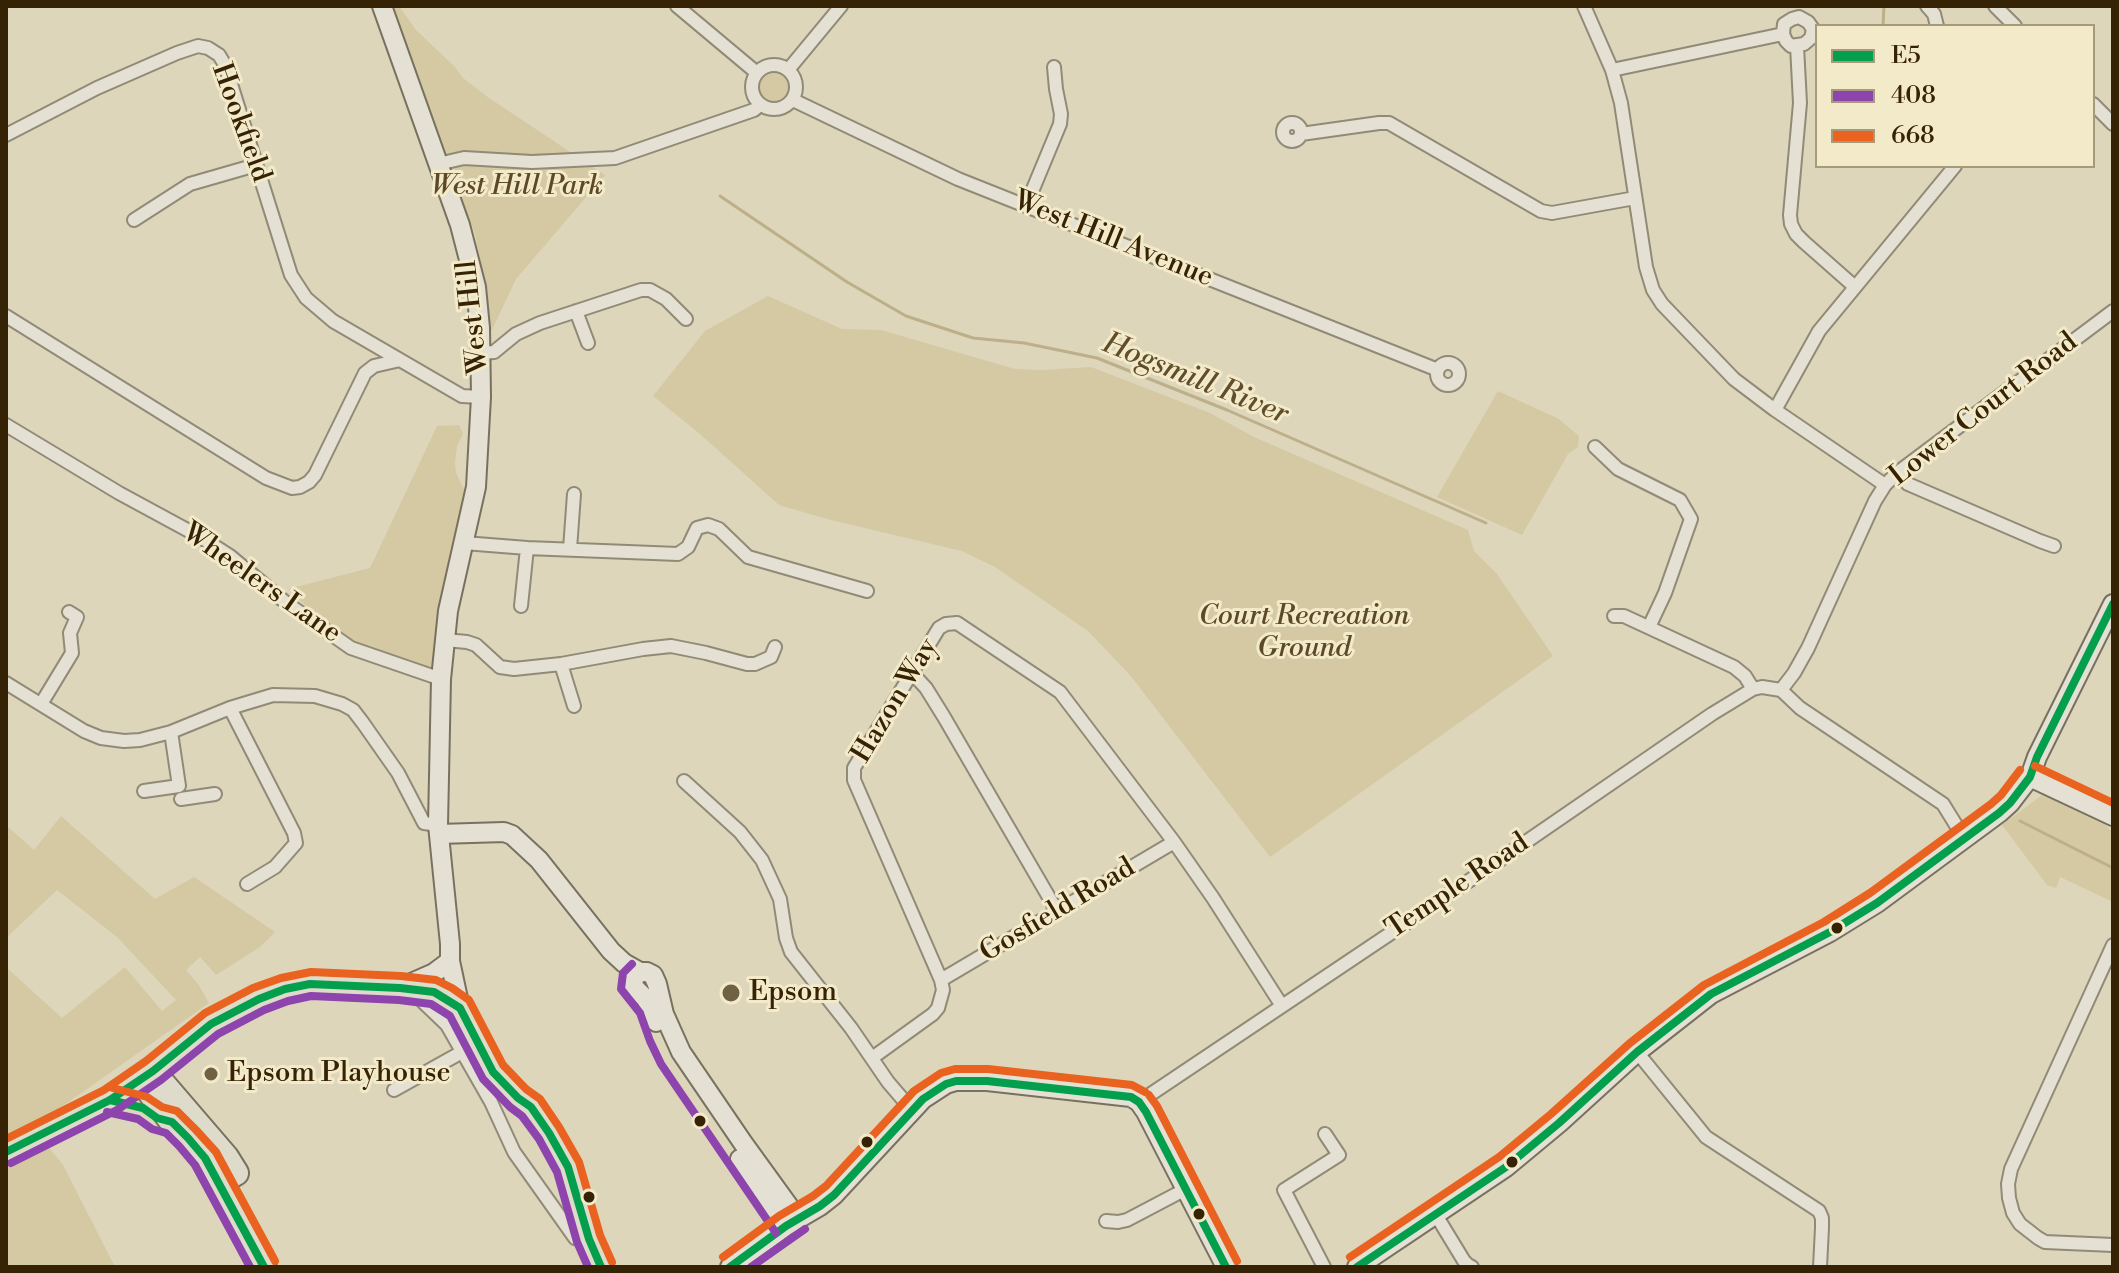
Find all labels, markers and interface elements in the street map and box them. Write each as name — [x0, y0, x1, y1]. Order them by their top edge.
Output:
legend — [1815, 24, 2095, 168]
text: E5 — [1891, 41, 1921, 71]
street label: Hookfield — [203, 59, 277, 187]
text: 408 — [1891, 81, 1936, 111]
text: 668 — [1891, 121, 1935, 151]
park label: West Hill Park — [431, 170, 603, 204]
street label: West Hill Avenue — [1008, 185, 1218, 295]
street label: West Hill — [451, 258, 497, 376]
water label: Hogsmill River — [1097, 326, 1293, 434]
street label: Lower Court Road — [1883, 326, 2085, 494]
street label: Wheelers Lane — [175, 517, 347, 651]
park label: Court Recreation Ground — [1199, 600, 1409, 666]
street label: Hazon Way — [846, 633, 946, 769]
street label: Temple Road — [1380, 827, 1536, 947]
street label: Gosfield Road — [974, 852, 1142, 970]
unlabelled marker — [1829, 920, 1845, 936]
place label: Epsom — [749, 976, 837, 1010]
marker: Epsom — [720, 982, 742, 1004]
place label: Epsom Playhouse — [227, 1057, 451, 1091]
marker: Epsom Playhouse — [202, 1065, 220, 1083]
unlabelled marker — [692, 1113, 708, 1129]
unlabelled marker — [859, 1134, 875, 1150]
unlabelled marker — [1504, 1154, 1520, 1170]
unlabelled marker — [581, 1189, 597, 1205]
unlabelled marker — [1191, 1206, 1207, 1222]

